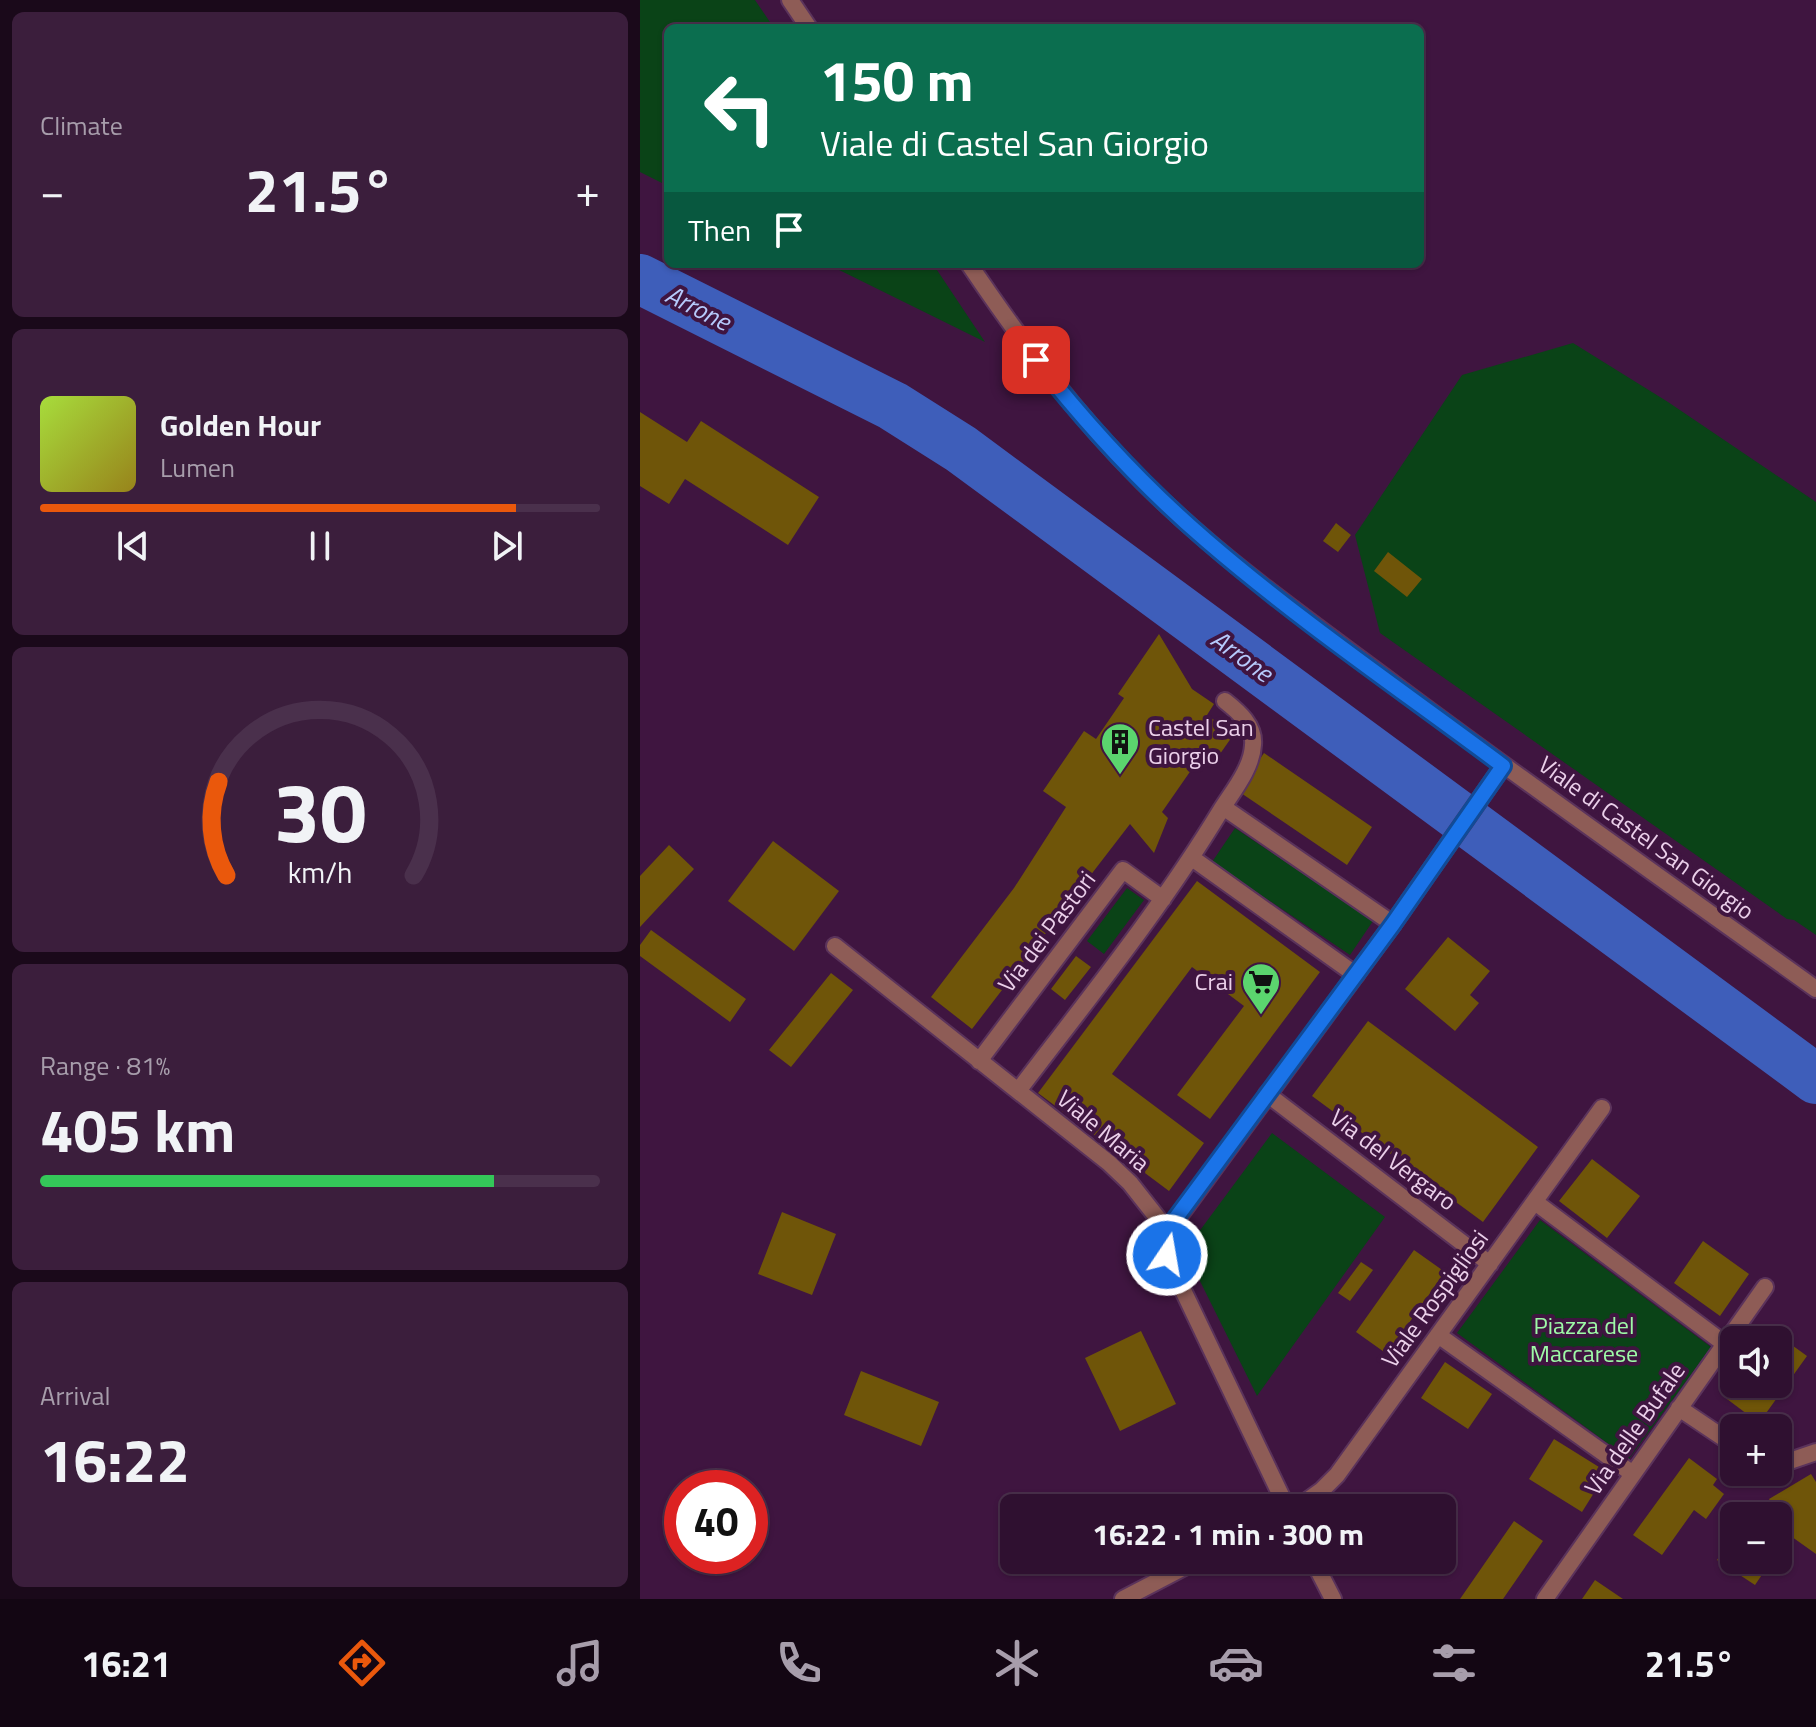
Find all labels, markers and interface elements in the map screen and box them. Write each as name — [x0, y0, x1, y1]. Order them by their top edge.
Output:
text: 150 m — [820, 38, 973, 123]
icon: left — [688, 56, 792, 160]
text: Climate — [40, 106, 123, 145]
text: Viale di Castel San Giorgio — [820, 115, 1209, 170]
text: 21.5° — [245, 144, 395, 235]
text: − — [40, 157, 65, 224]
text: + — [575, 157, 600, 224]
text: Then — [688, 207, 751, 253]
icon: arrive — [767, 208, 811, 252]
water label: Arrone — [659, 275, 739, 341]
pin — [1002, 326, 1070, 394]
icon: arrive — [1014, 338, 1058, 382]
text: Golden Hour — [160, 402, 321, 448]
text: Lumen — [160, 448, 235, 487]
icon: previous — [111, 524, 155, 568]
icon: pause — [298, 524, 342, 568]
icon: next — [485, 524, 529, 568]
water label: Arrone — [1203, 620, 1283, 693]
place label: Castel San Giorgio — [1148, 709, 1254, 773]
building icon: Castel San Giorgio — [1099, 721, 1141, 776]
street label: Viale di Castel San Giorgio — [1531, 746, 1762, 928]
text: 30 — [273, 747, 367, 873]
text: km/h — [288, 851, 352, 894]
street label: Via dei Pastori — [989, 863, 1104, 1000]
supermarket icon: Crai — [1240, 961, 1282, 1016]
place label: Crai — [1194, 963, 1233, 999]
text: Range · 81% — [40, 1046, 170, 1085]
street label: Viale Maria — [1049, 1080, 1158, 1180]
text: 405 km — [40, 1084, 235, 1175]
street label: Via del Vergaro — [1323, 1099, 1465, 1219]
position arrow — [1125, 1213, 1209, 1297]
street label: Viale Rospigliosi — [1372, 1222, 1497, 1375]
park label: Piazza del Maccarese — [1530, 1307, 1638, 1371]
map controls — [1720, 1326, 1792, 1574]
button: sound — [1720, 1326, 1792, 1398]
street label: Via delle Bufale — [1575, 1355, 1693, 1502]
text: Arrival — [40, 1376, 111, 1415]
text: 16:22 — [40, 1414, 190, 1505]
button: + — [1720, 1414, 1792, 1486]
speed limit sign: 40 — [664, 1470, 768, 1574]
button: − — [1720, 1502, 1792, 1574]
text: 16:22 · 1 min · 300 m — [1092, 1511, 1364, 1557]
icon: directions — [334, 1635, 390, 1691]
icon: music — [552, 1635, 608, 1691]
icon: phone — [771, 1635, 827, 1691]
icon: climate — [989, 1635, 1045, 1691]
icon: car — [1208, 1635, 1264, 1691]
icon: filters — [1426, 1635, 1482, 1691]
text: 16:21 — [81, 1636, 171, 1691]
text: 21.5° — [1645, 1636, 1735, 1691]

